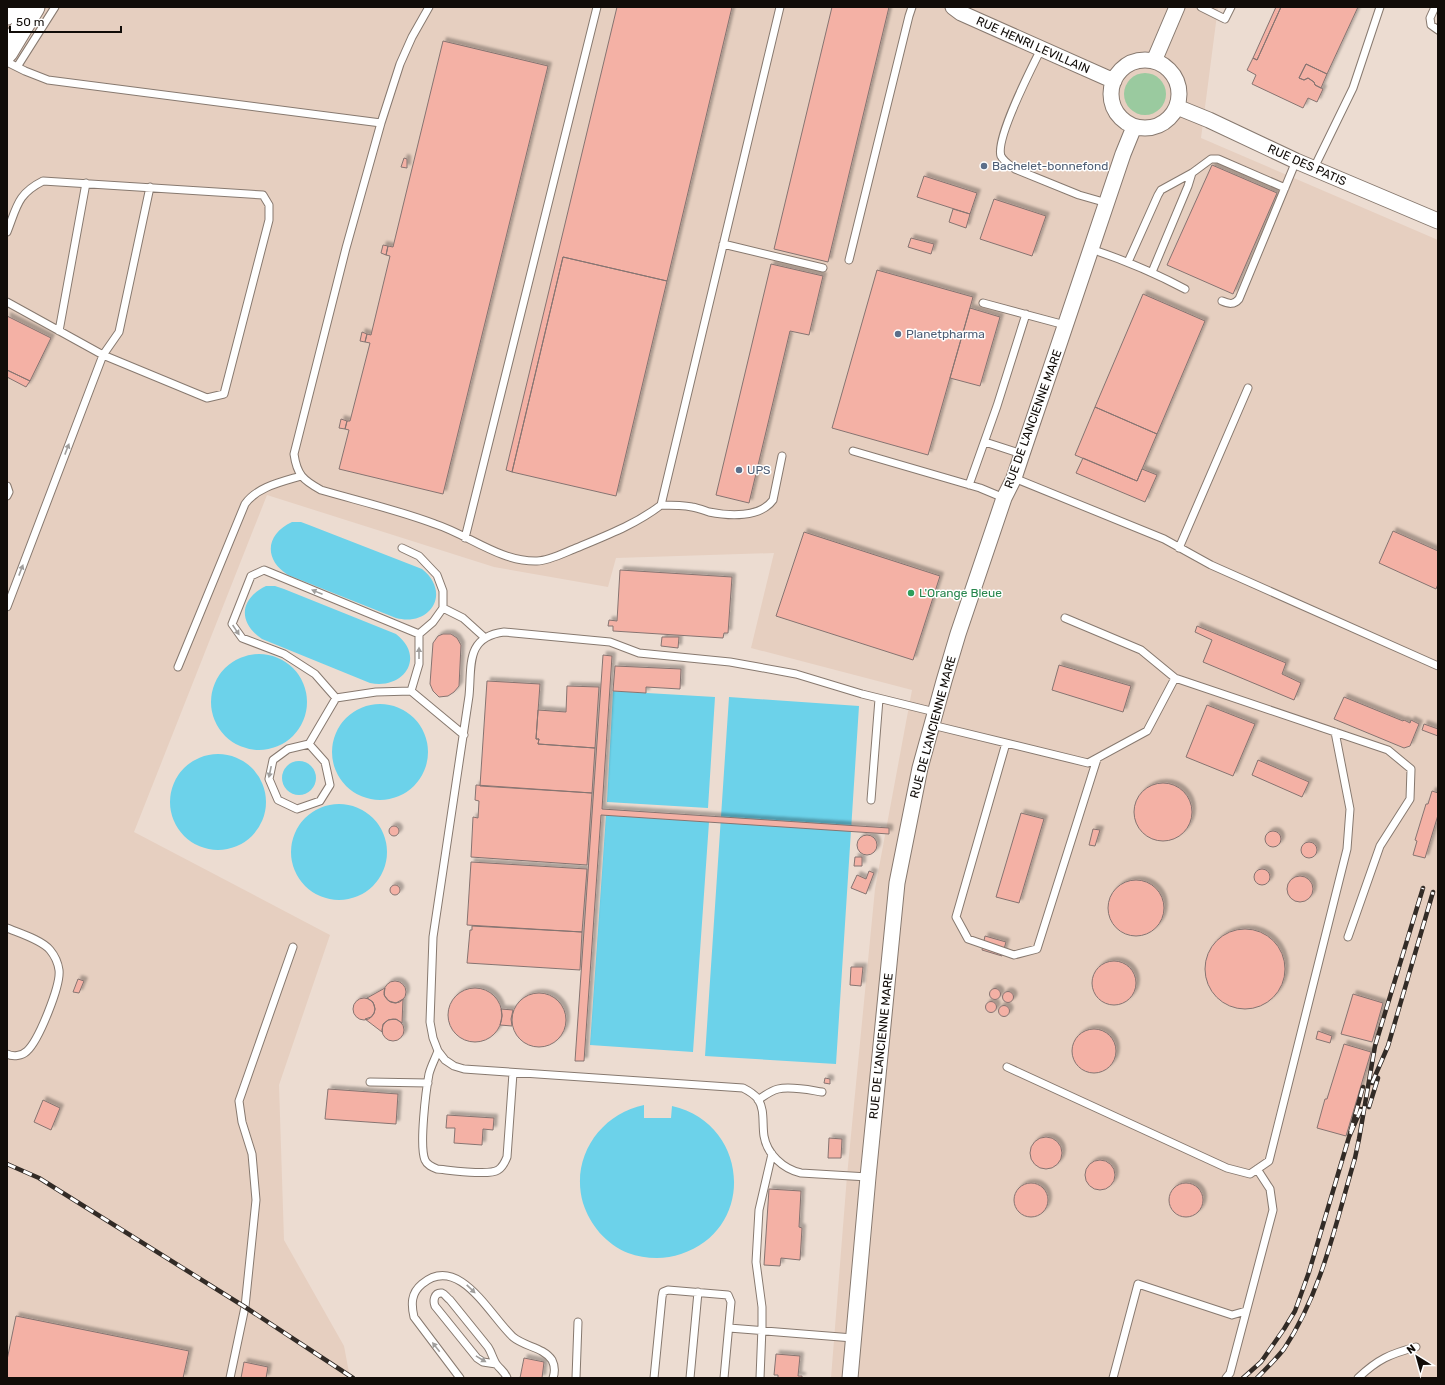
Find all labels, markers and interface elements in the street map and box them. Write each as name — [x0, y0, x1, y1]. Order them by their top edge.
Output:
scale bar — [10, 8, 121, 34]
street label: RUE HENRI LEVILLAIN — [974, 14, 1092, 76]
text: 50 m — [16, 15, 44, 29]
street label: RUE DES PATIS — [1266, 141, 1348, 189]
place label: Bachelet-bonnefond — [992, 159, 1108, 173]
marker: Bachelet-bonnefond — [979, 161, 989, 171]
place label: Planetpharma — [906, 327, 985, 341]
marker: Planetpharma — [893, 329, 903, 339]
street label: RUE DE L'ANCIENNE MARE — [1001, 348, 1065, 490]
one-way arrow — [65, 442, 71, 454]
place label: UPS — [747, 463, 771, 477]
marker: UPS — [734, 465, 744, 475]
one-way arrow — [18, 564, 24, 576]
place label: L'Orange Bleue — [919, 586, 1002, 600]
one-way arrow — [310, 588, 322, 594]
marker: L'Orange Bleue — [906, 588, 916, 598]
one-way arrow — [232, 625, 240, 635]
one-way arrow — [416, 646, 422, 659]
street label: RUE DE L'ANCIENNE MARE — [907, 654, 959, 800]
one-way arrow — [267, 766, 273, 778]
street label: RUE DE L'ANCIENNE MARE — [866, 972, 896, 1120]
one-way arrow — [466, 1285, 476, 1294]
north arrow — [1397, 1337, 1437, 1377]
one-way arrow — [432, 1342, 440, 1353]
text: N — [1404, 1342, 1418, 1357]
one-way arrow — [476, 1355, 487, 1362]

